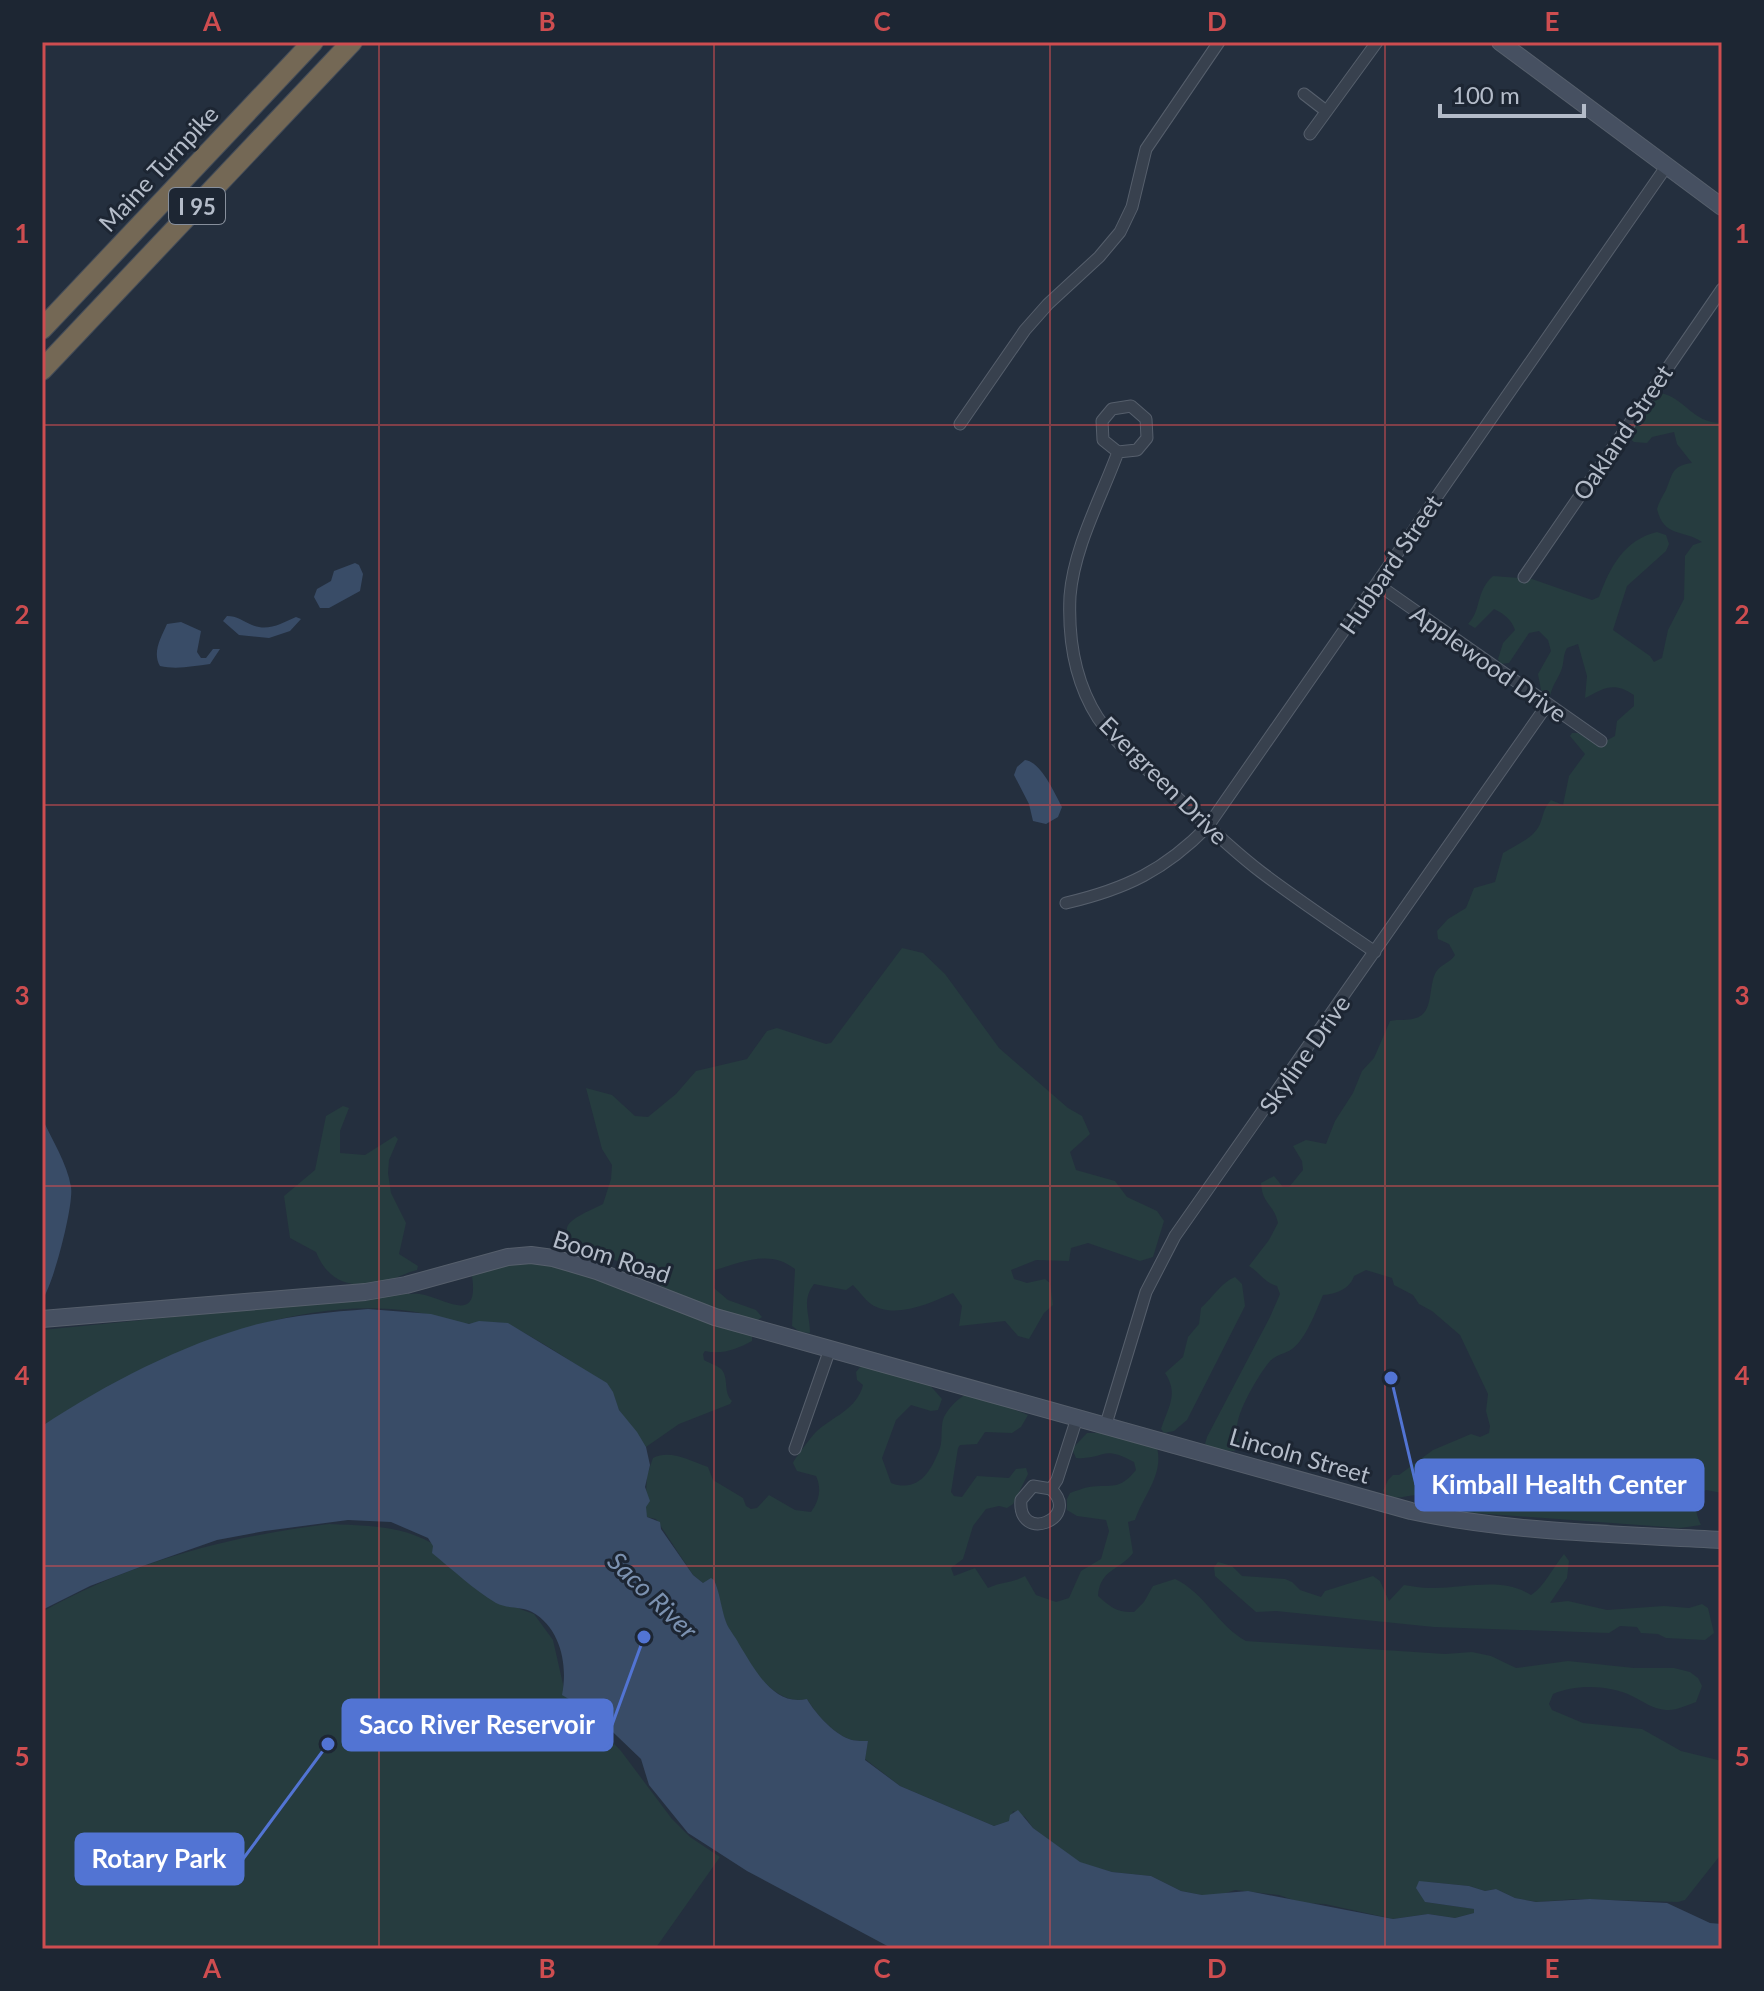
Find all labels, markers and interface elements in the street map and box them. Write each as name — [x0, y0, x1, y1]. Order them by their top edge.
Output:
text: A — [202, 5, 222, 37]
text: B — [538, 5, 556, 37]
text: C — [873, 5, 891, 37]
text: D — [1207, 5, 1227, 37]
text: E — [1545, 5, 1559, 37]
scale bar — [1440, 68, 1584, 118]
text: 100 m — [1452, 80, 1520, 109]
street label: Maine Turnpike — [92, 99, 224, 237]
road number: I 95 — [169, 188, 225, 224]
text: 1 — [14, 217, 30, 249]
text: 1 — [1734, 217, 1750, 249]
street label: Oakland Street — [1566, 359, 1678, 505]
street label: Hubbard Street — [1333, 489, 1447, 639]
text: 2 — [14, 598, 30, 630]
street label: Applewood Drive — [1405, 598, 1573, 728]
text: 2 — [1734, 598, 1750, 630]
street label: Evergreen Drive — [1094, 710, 1234, 850]
text: 3 — [14, 979, 30, 1011]
text: 3 — [1734, 979, 1750, 1011]
street label: Skyline Drive — [1252, 989, 1356, 1119]
street label: Boom Road — [550, 1223, 674, 1289]
text: 4 — [14, 1359, 30, 1391]
text: 4 — [1734, 1359, 1750, 1391]
street label: Lincoln Street — [1226, 1421, 1374, 1489]
callout: Kimball Health Center — [1416, 1460, 1703, 1510]
text: Kimball Health Center — [1431, 1468, 1687, 1500]
water label: Saco River — [602, 1545, 705, 1646]
callout: Saco River Reservoir — [343, 1700, 612, 1750]
text: Saco River Reservoir — [359, 1708, 595, 1740]
text: 5 — [14, 1740, 30, 1772]
text: 5 — [1734, 1740, 1750, 1772]
callout: Rotary Park — [76, 1834, 243, 1884]
text: Rotary Park — [92, 1842, 227, 1874]
text: A — [202, 1952, 222, 1984]
text: B — [538, 1952, 556, 1984]
text: C — [873, 1952, 891, 1984]
text: D — [1207, 1952, 1227, 1984]
text: E — [1545, 1952, 1559, 1984]

